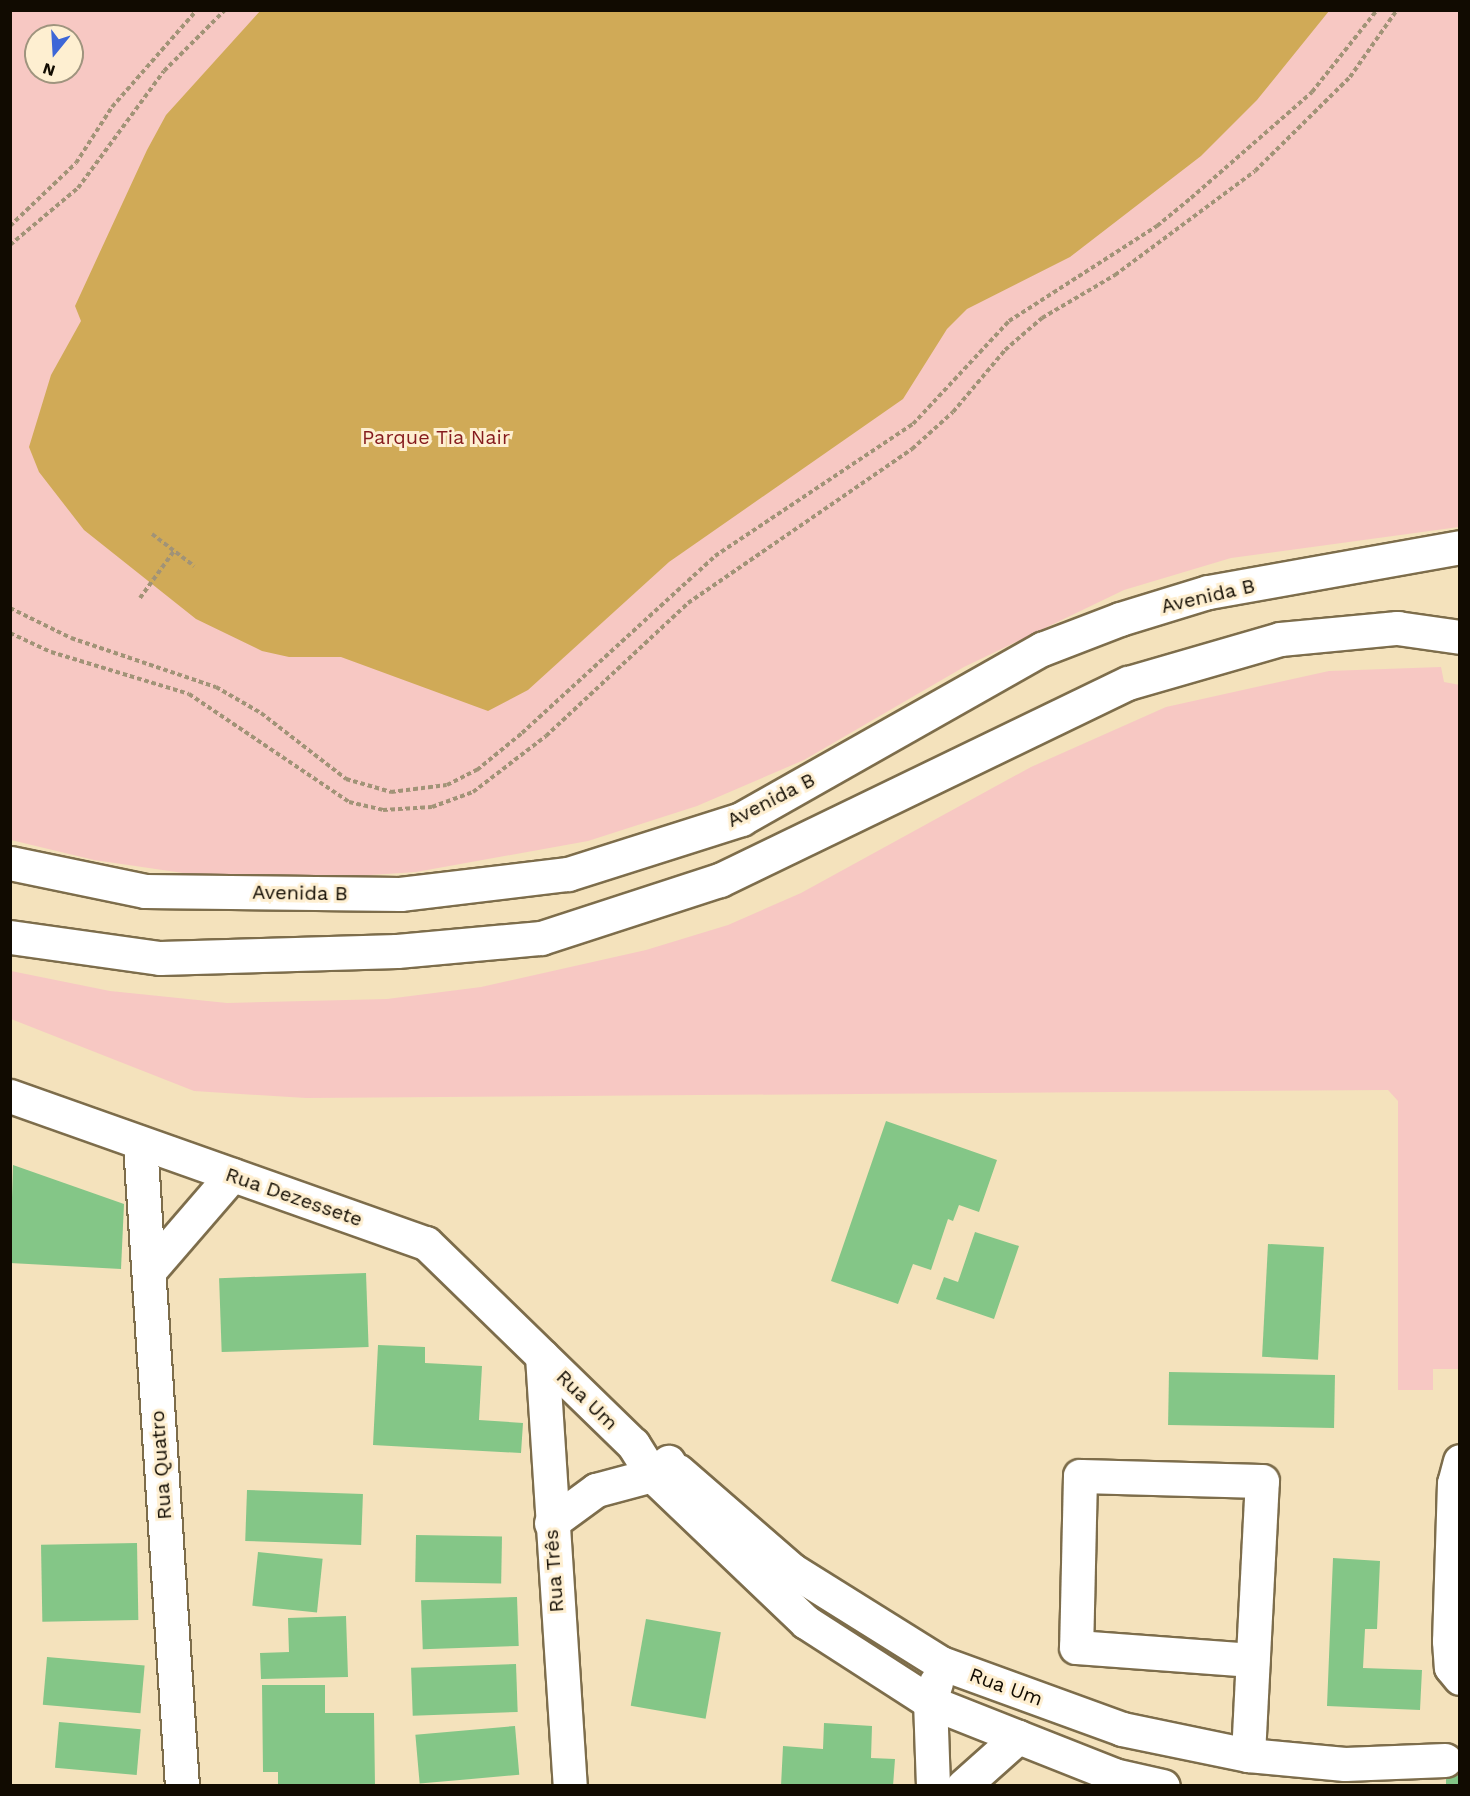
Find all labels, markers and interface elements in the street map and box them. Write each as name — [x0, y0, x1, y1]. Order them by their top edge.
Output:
north arrow — [24, 24, 84, 84]
text: N — [40, 59, 57, 81]
park label: Parque Tia Nair — [361, 425, 511, 449]
street label: Avenida B — [1159, 574, 1257, 618]
street label: Avenida B — [723, 768, 819, 832]
street label: Avenida B — [252, 880, 348, 906]
street label: Rua Dezessete — [222, 1162, 366, 1232]
street label: Rua Um — [551, 1365, 623, 1435]
street label: Rua Quatro — [145, 1409, 177, 1521]
street label: Rua Três — [539, 1528, 569, 1614]
street label: Rua Um — [966, 1663, 1046, 1711]

